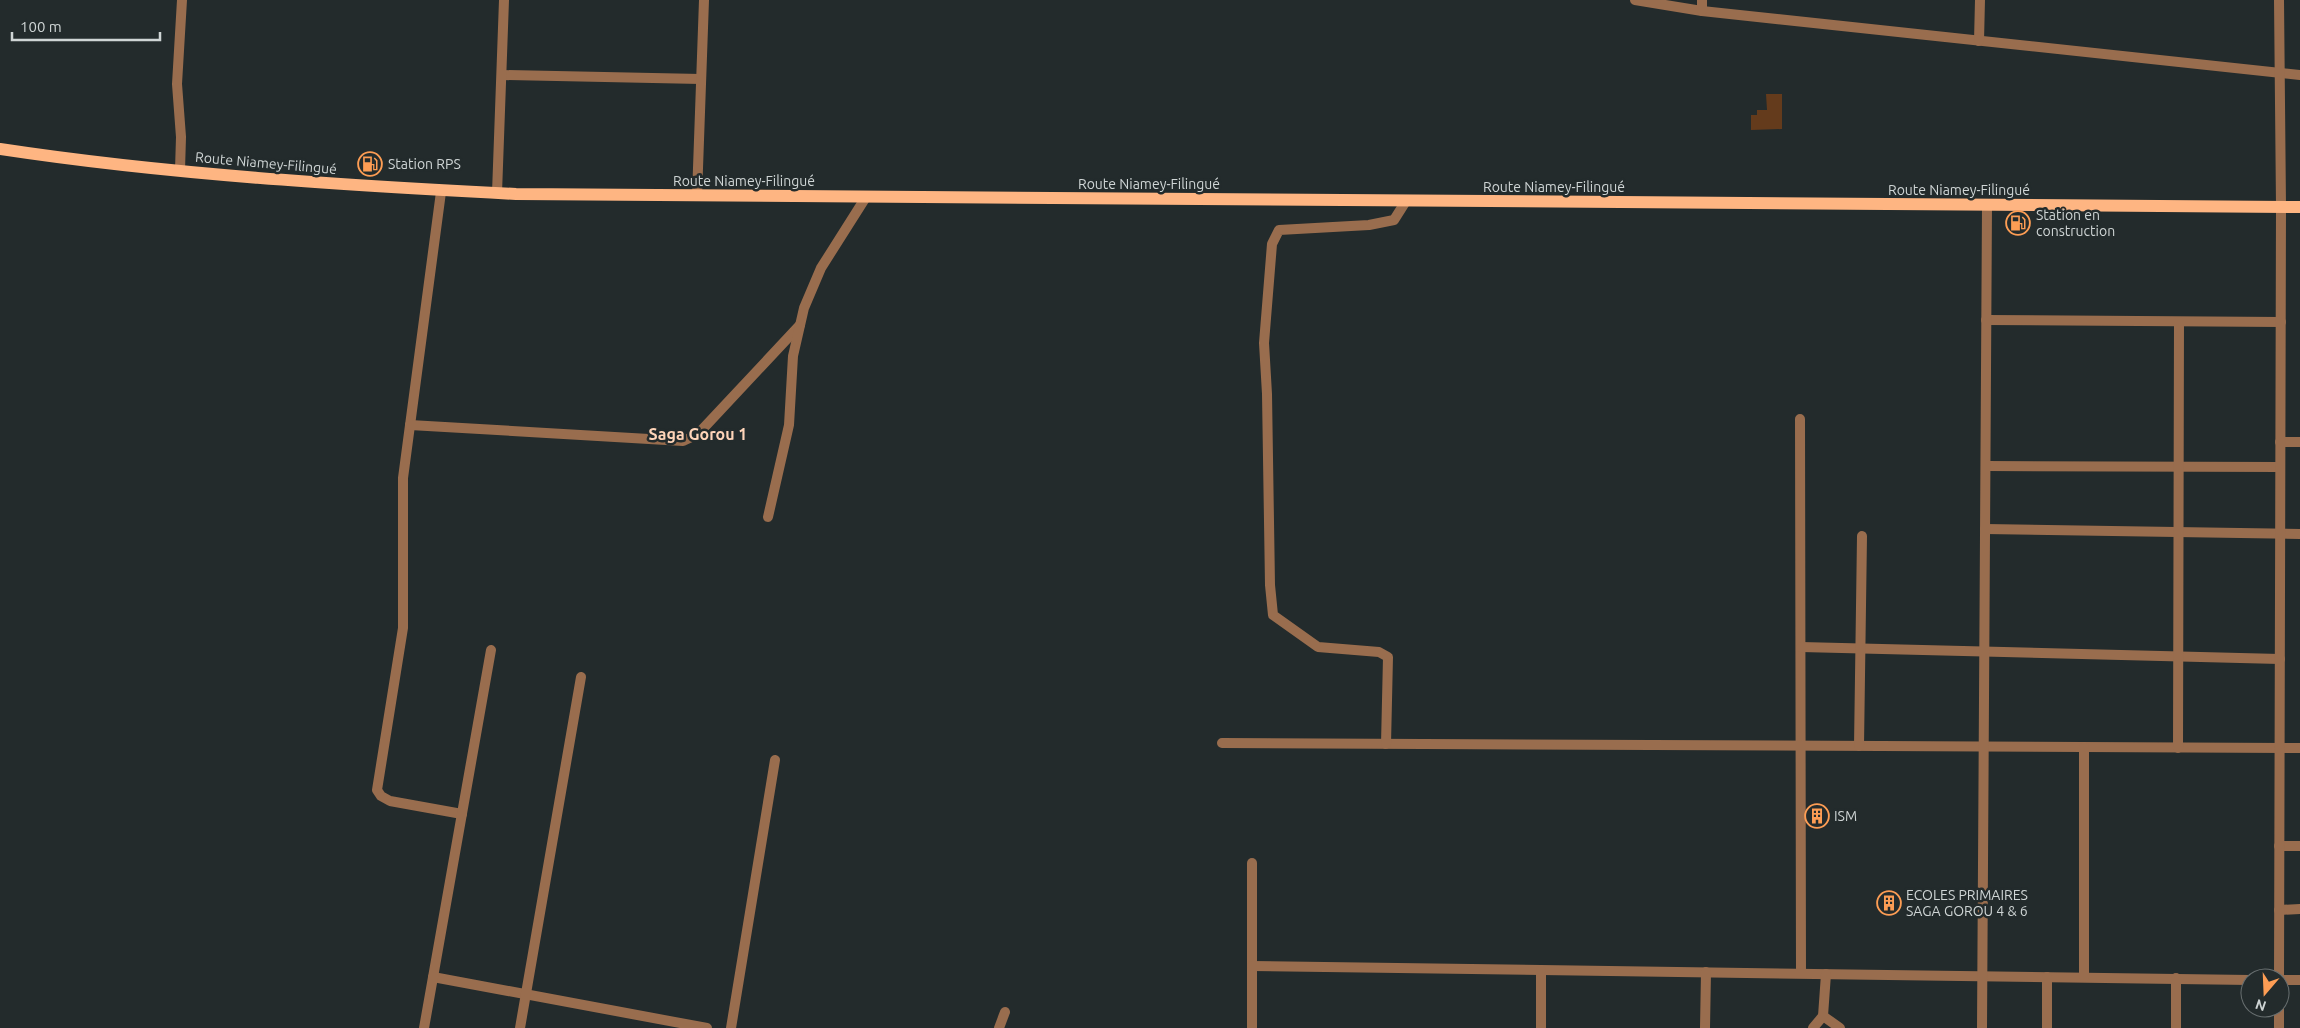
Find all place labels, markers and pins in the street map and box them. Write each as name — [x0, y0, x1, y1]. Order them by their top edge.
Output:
fuel station icon: Station RPS — [357, 151, 383, 177]
place label: Station RPS — [388, 156, 461, 172]
place label: Station en construction — [2036, 207, 2115, 239]
fuel station icon: Station en construction — [2005, 210, 2031, 236]
building icon: ISM — [1804, 803, 1830, 829]
place label: ISM — [1834, 808, 1857, 824]
place label: ECOLES PRIMAIRES SAGA GOROU 4 & 6 — [1906, 887, 2028, 919]
building icon: ECOLES PRIMAIRES SAGA GOROU 4 & 6 — [1876, 890, 1902, 916]

